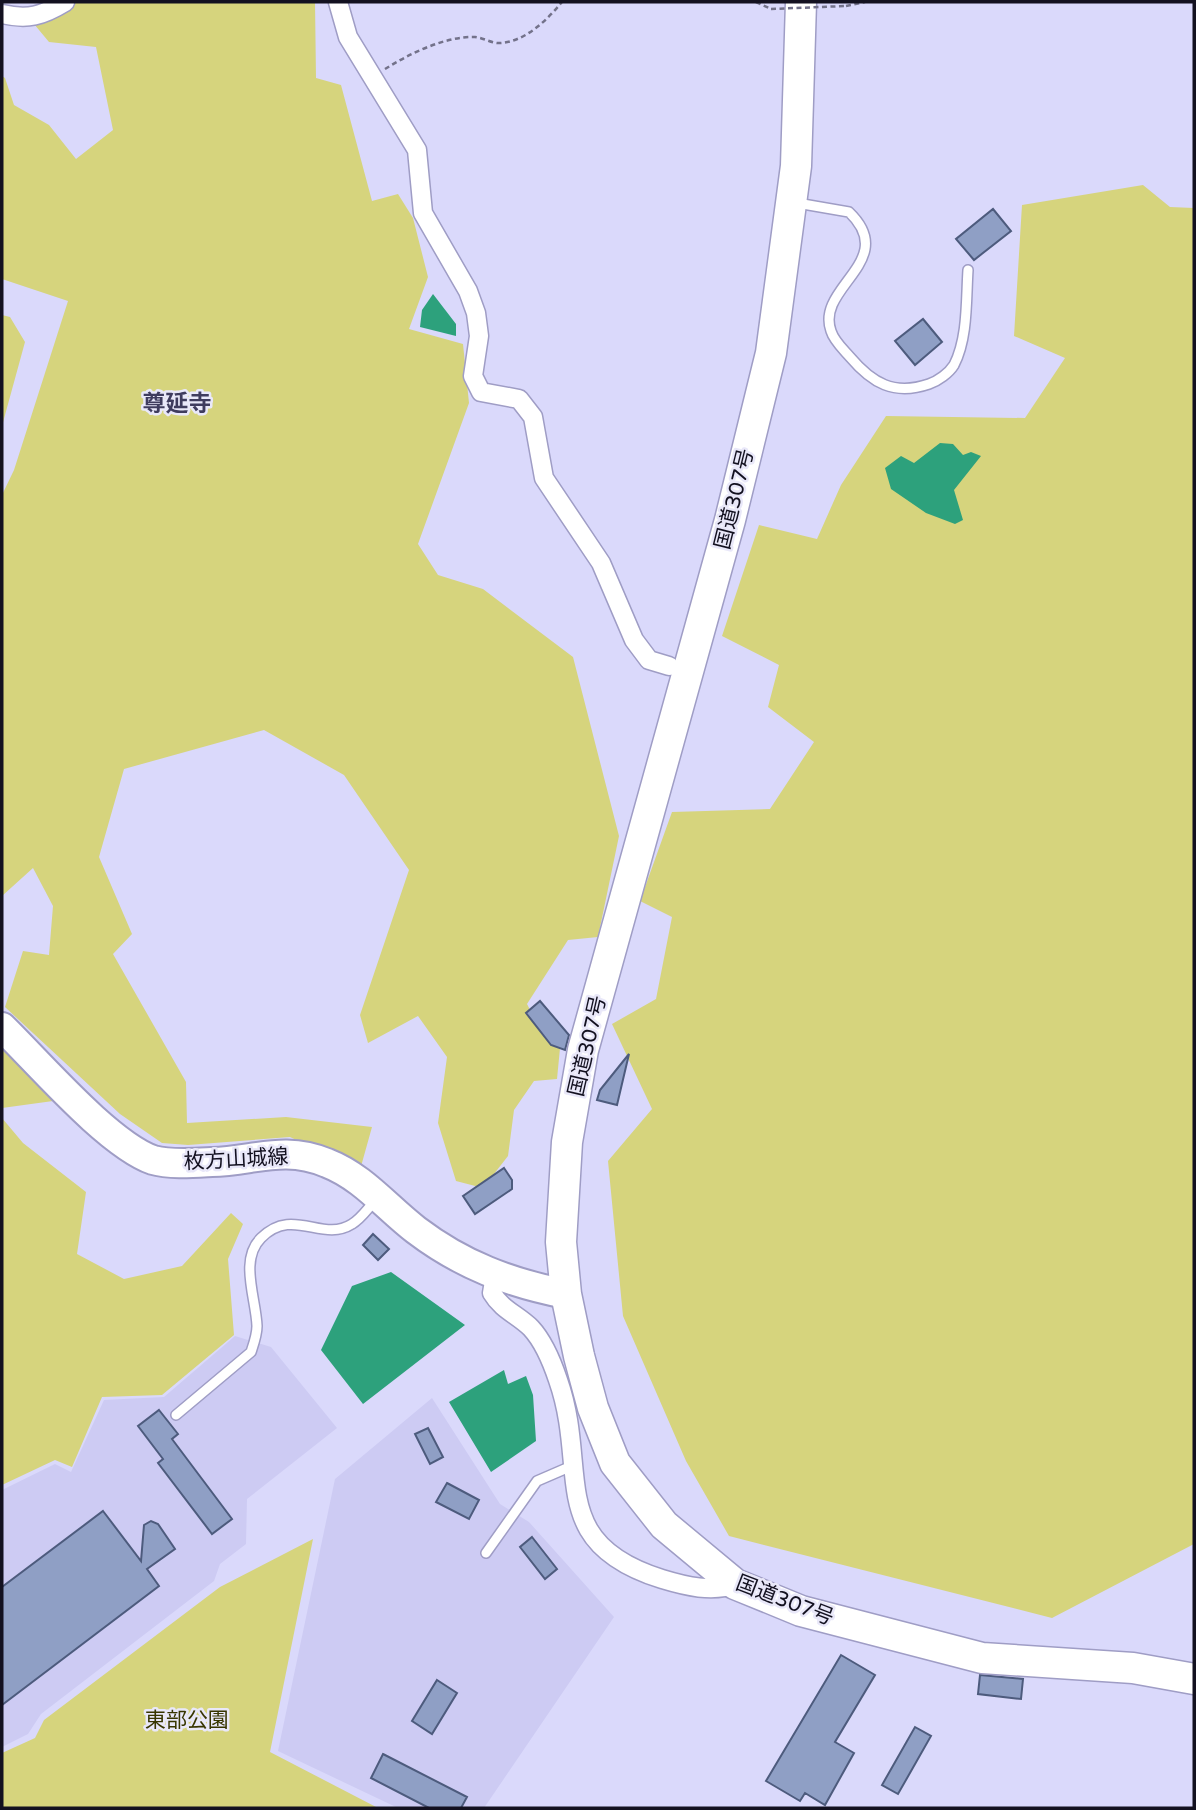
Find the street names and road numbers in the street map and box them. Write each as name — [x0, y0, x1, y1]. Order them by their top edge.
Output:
street label: 国道307号 — [710, 446, 759, 552]
street label: 国道307号 — [564, 993, 611, 1099]
street label: 枚方山城線 — [183, 1144, 289, 1175]
street label: 国道307号 — [732, 1570, 837, 1631]

